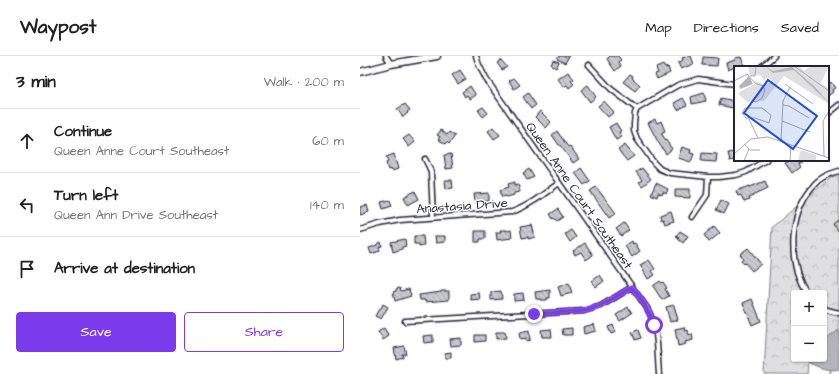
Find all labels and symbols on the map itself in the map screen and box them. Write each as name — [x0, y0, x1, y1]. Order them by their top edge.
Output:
inset map — [734, 66, 829, 161]
street label: Queen Anne Court Southeast — [522, 119, 637, 273]
street label: Anastasia Drive — [416, 194, 508, 218]
route end — [525, 305, 543, 323]
route start — [645, 316, 663, 334]

